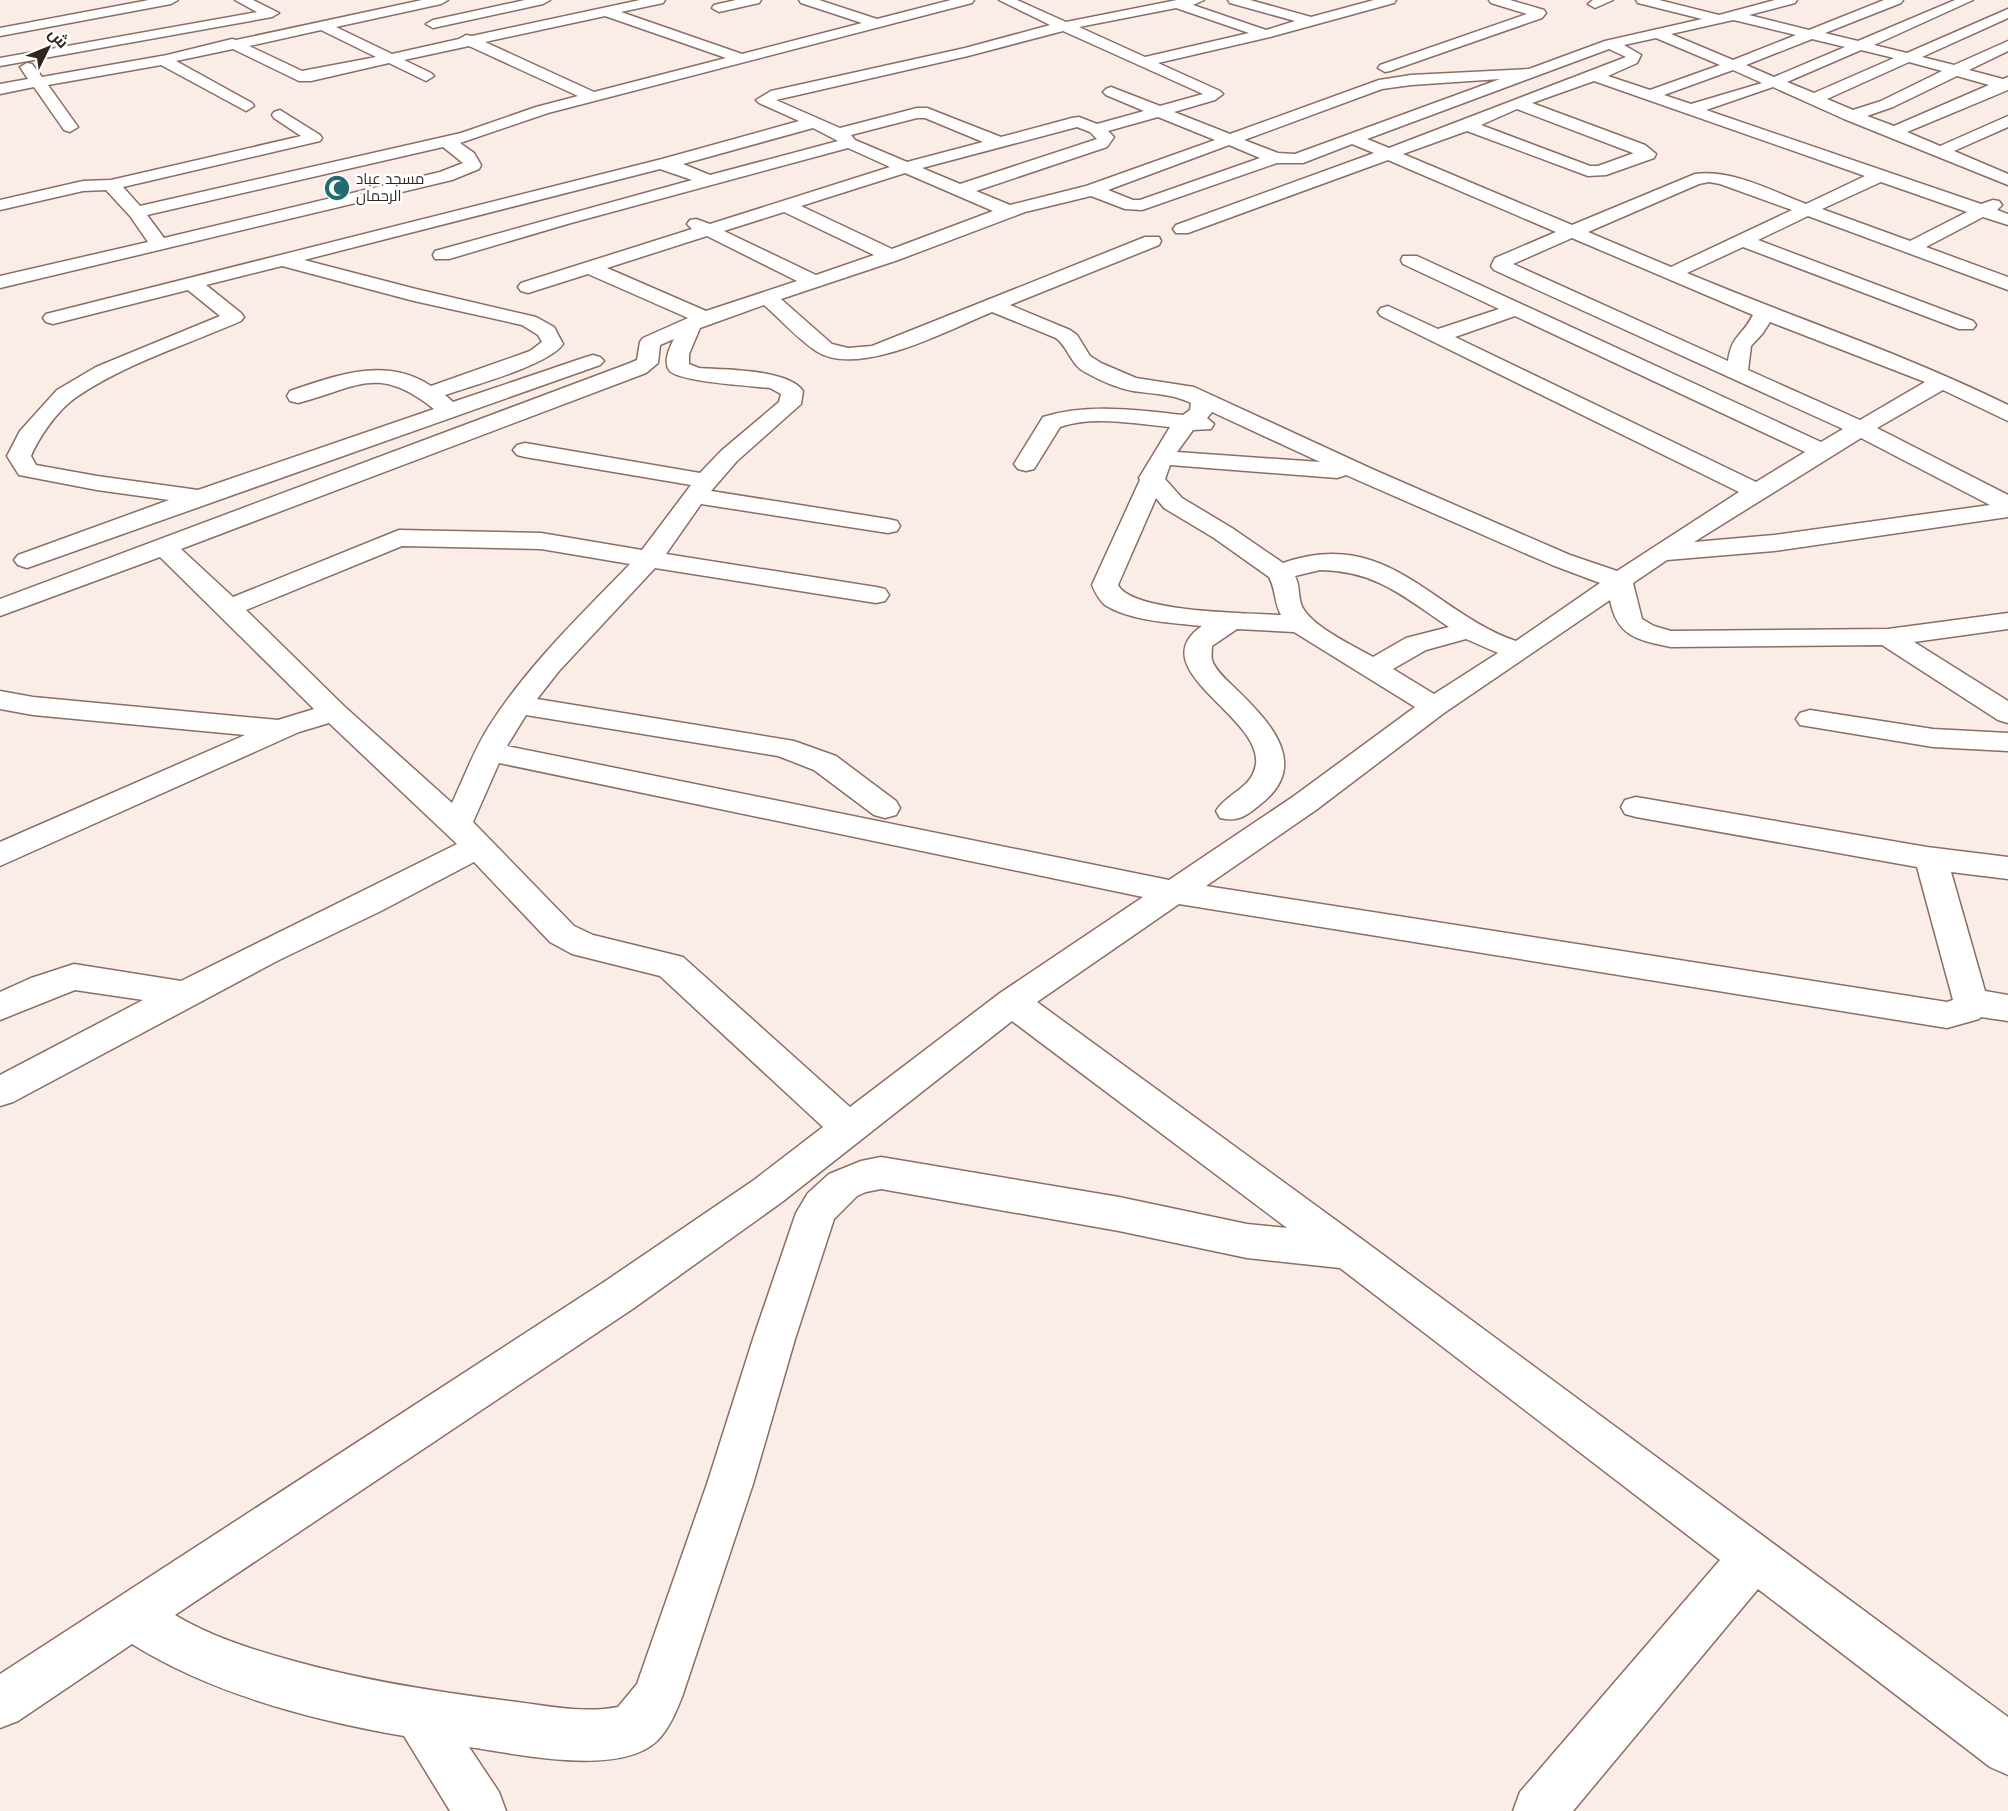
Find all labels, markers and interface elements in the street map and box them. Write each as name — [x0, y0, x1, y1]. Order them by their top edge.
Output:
north arrow — [18, 18, 78, 78]
text: ش — [45, 23, 73, 52]
place label: مسجد عباد الرحمان — [356, 169, 424, 206]
mosque icon: مسجد عباد الرحمان — [322, 173, 352, 203]

